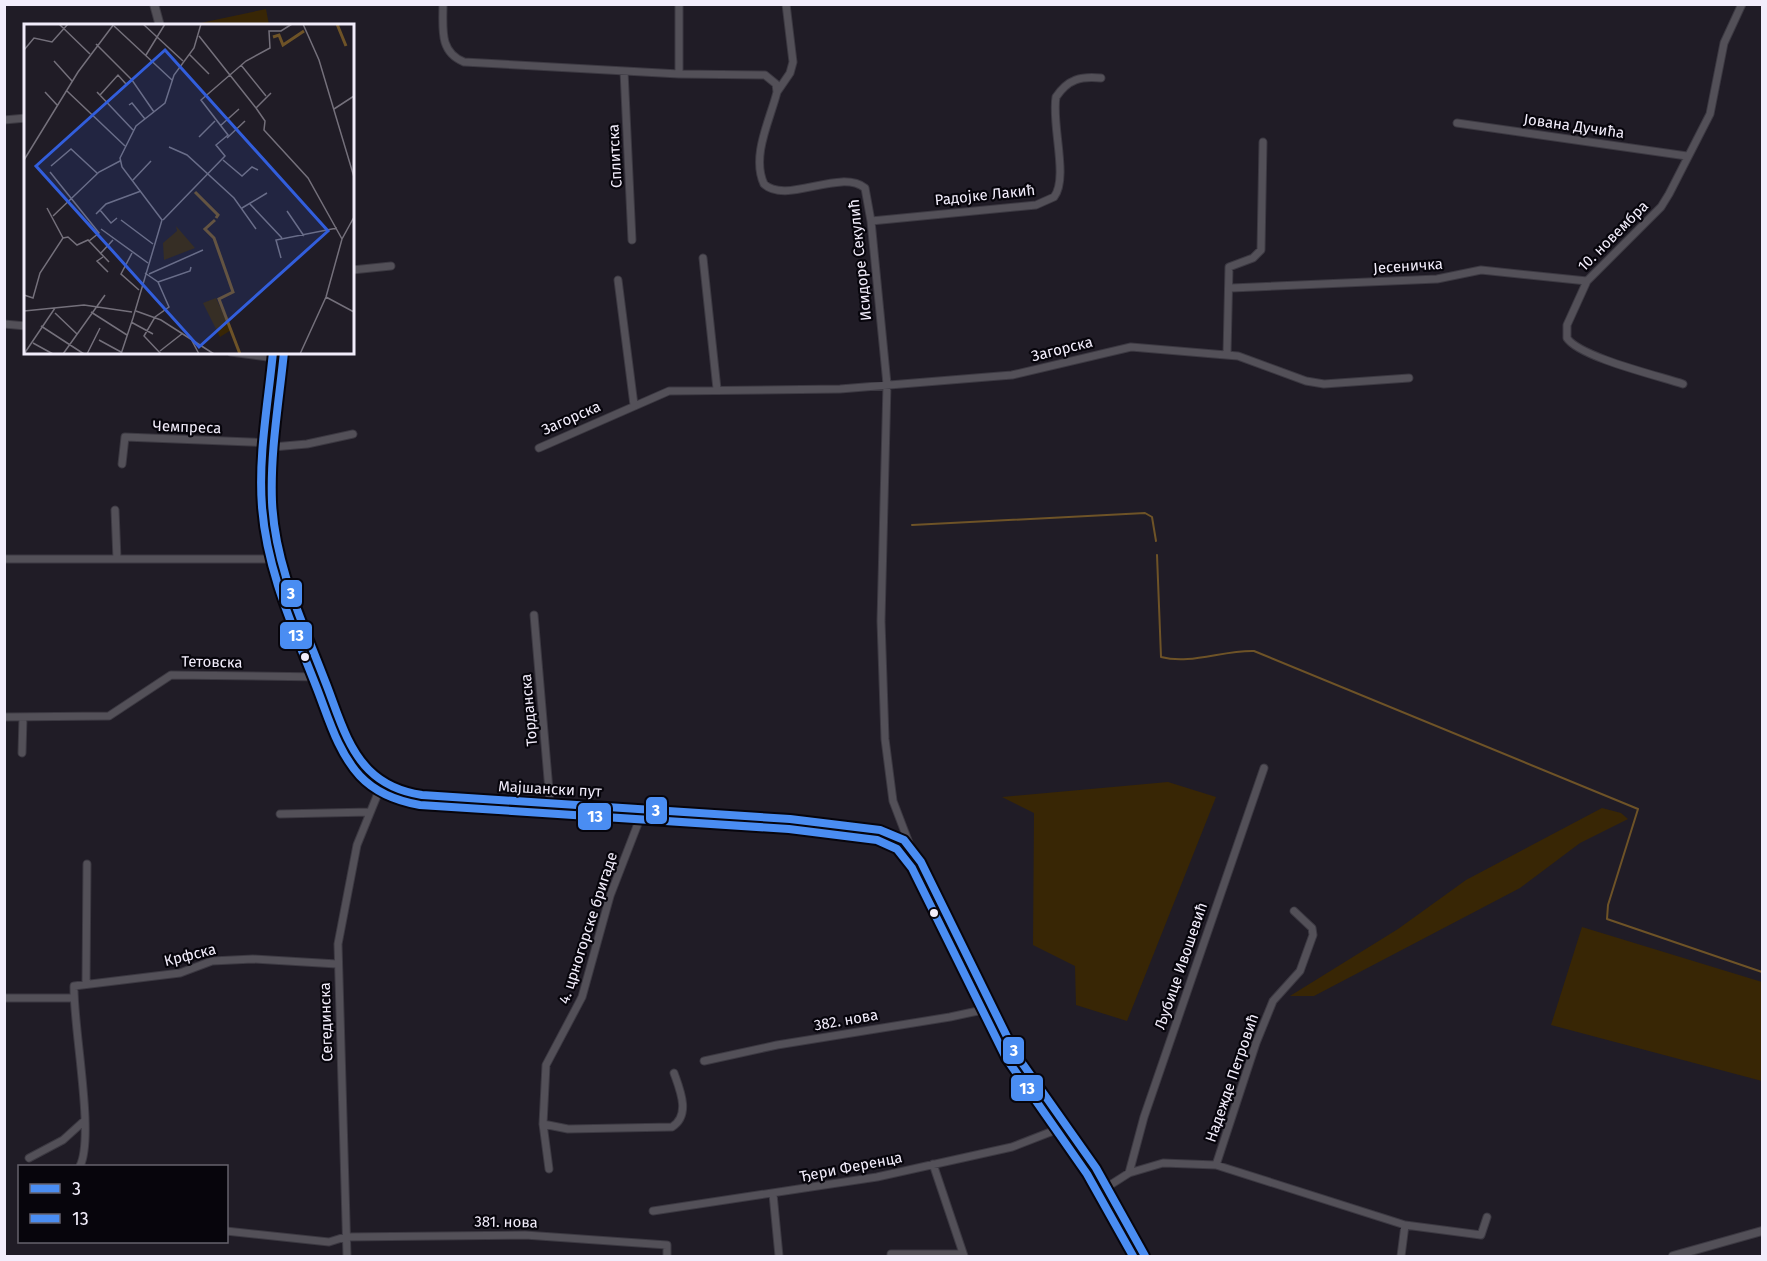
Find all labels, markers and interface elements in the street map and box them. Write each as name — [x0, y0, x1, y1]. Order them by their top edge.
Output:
inset map — [24, 24, 354, 354]
street label: Јована Дучића — [1522, 110, 1626, 142]
street label: Сплитска — [604, 124, 626, 188]
street label: Радојке Лакић — [934, 181, 1036, 209]
street label: 10. новембра — [1574, 197, 1652, 275]
street label: Исидоре Секулић — [845, 198, 875, 322]
street label: Јесеничка — [1373, 255, 1443, 277]
street label: Загорска — [1029, 333, 1095, 365]
street label: Загорска — [539, 397, 603, 439]
street label: Чемпреса — [152, 417, 222, 437]
line badge: 3 — [280, 579, 303, 608]
text: 3 — [286, 584, 295, 603]
line badge: 13 — [279, 621, 313, 650]
text: 13 — [288, 626, 304, 645]
unlabelled marker — [299, 651, 311, 663]
street label: Тетовска — [181, 652, 243, 672]
street label: Торданска — [517, 673, 541, 747]
street label: Мајшански пут — [498, 777, 603, 801]
line badge: 3 — [645, 796, 668, 825]
text: 3 — [651, 801, 660, 820]
line badge: 13 — [577, 802, 612, 831]
text: 13 — [587, 807, 603, 826]
street label: 4. црногорске бригаде — [555, 850, 621, 1006]
street label: Љубице Ивошевић — [1151, 900, 1211, 1032]
unlabelled marker — [928, 907, 940, 919]
street label: Крфска — [162, 940, 218, 970]
street label: Сегединска — [316, 982, 336, 1062]
street label: 382. нова — [813, 1006, 879, 1034]
street label: Надежде Петровић — [1202, 1011, 1262, 1145]
line badge: 3 — [1002, 1036, 1025, 1065]
text: 3 — [1009, 1041, 1018, 1060]
line badge: 13 — [1010, 1074, 1044, 1102]
text: 13 — [1019, 1079, 1035, 1098]
street label: Ђери Ференца — [798, 1148, 904, 1186]
legend — [18, 1165, 228, 1243]
text: 3 — [72, 1178, 81, 1200]
text: 13 — [72, 1208, 89, 1230]
street label: 381. нова — [474, 1212, 538, 1232]

